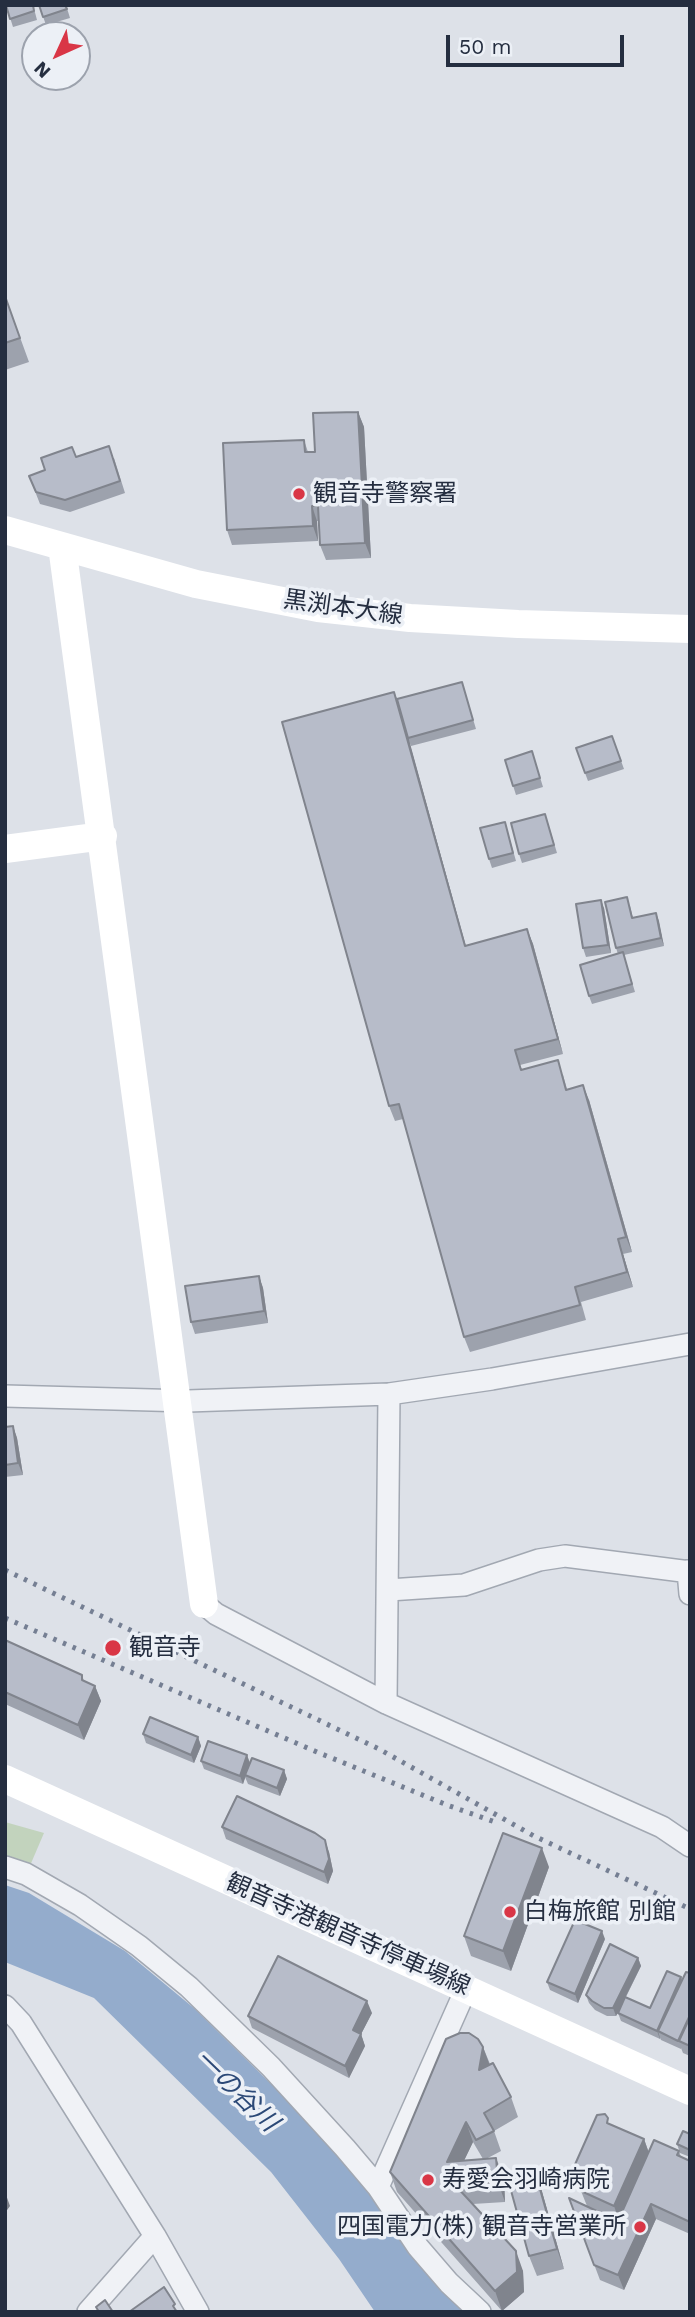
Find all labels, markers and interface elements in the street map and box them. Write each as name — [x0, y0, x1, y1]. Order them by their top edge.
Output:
north arrow — [21, 21, 91, 91]
scale bar — [450, 21, 628, 65]
text: 50 m — [459, 34, 511, 59]
text: N — [29, 57, 55, 83]
place label: 観音寺警察署 — [313, 480, 457, 508]
marker: 観音寺警察署 — [291, 486, 307, 502]
street label: 黒渕本大線 — [282, 585, 404, 631]
place label: 観音寺 — [129, 1634, 201, 1662]
marker: 観音寺 — [103, 1638, 123, 1658]
street label: 観音寺港観音寺停車場線 — [222, 1868, 474, 2002]
place label: 白梅旅館 別館 — [524, 1898, 676, 1926]
marker: 白梅旅館 別館 — [502, 1904, 518, 1920]
water label: 一の谷川 — [188, 2044, 284, 2138]
place label: 寿愛会羽崎病院 — [442, 2166, 610, 2194]
marker: 寿愛会羽崎病院 — [420, 2172, 436, 2188]
place label: 四国電力(株) 観音寺営業所 — [337, 2213, 626, 2241]
marker: 四国電力(株) 観音寺営業所 — [632, 2219, 648, 2235]

